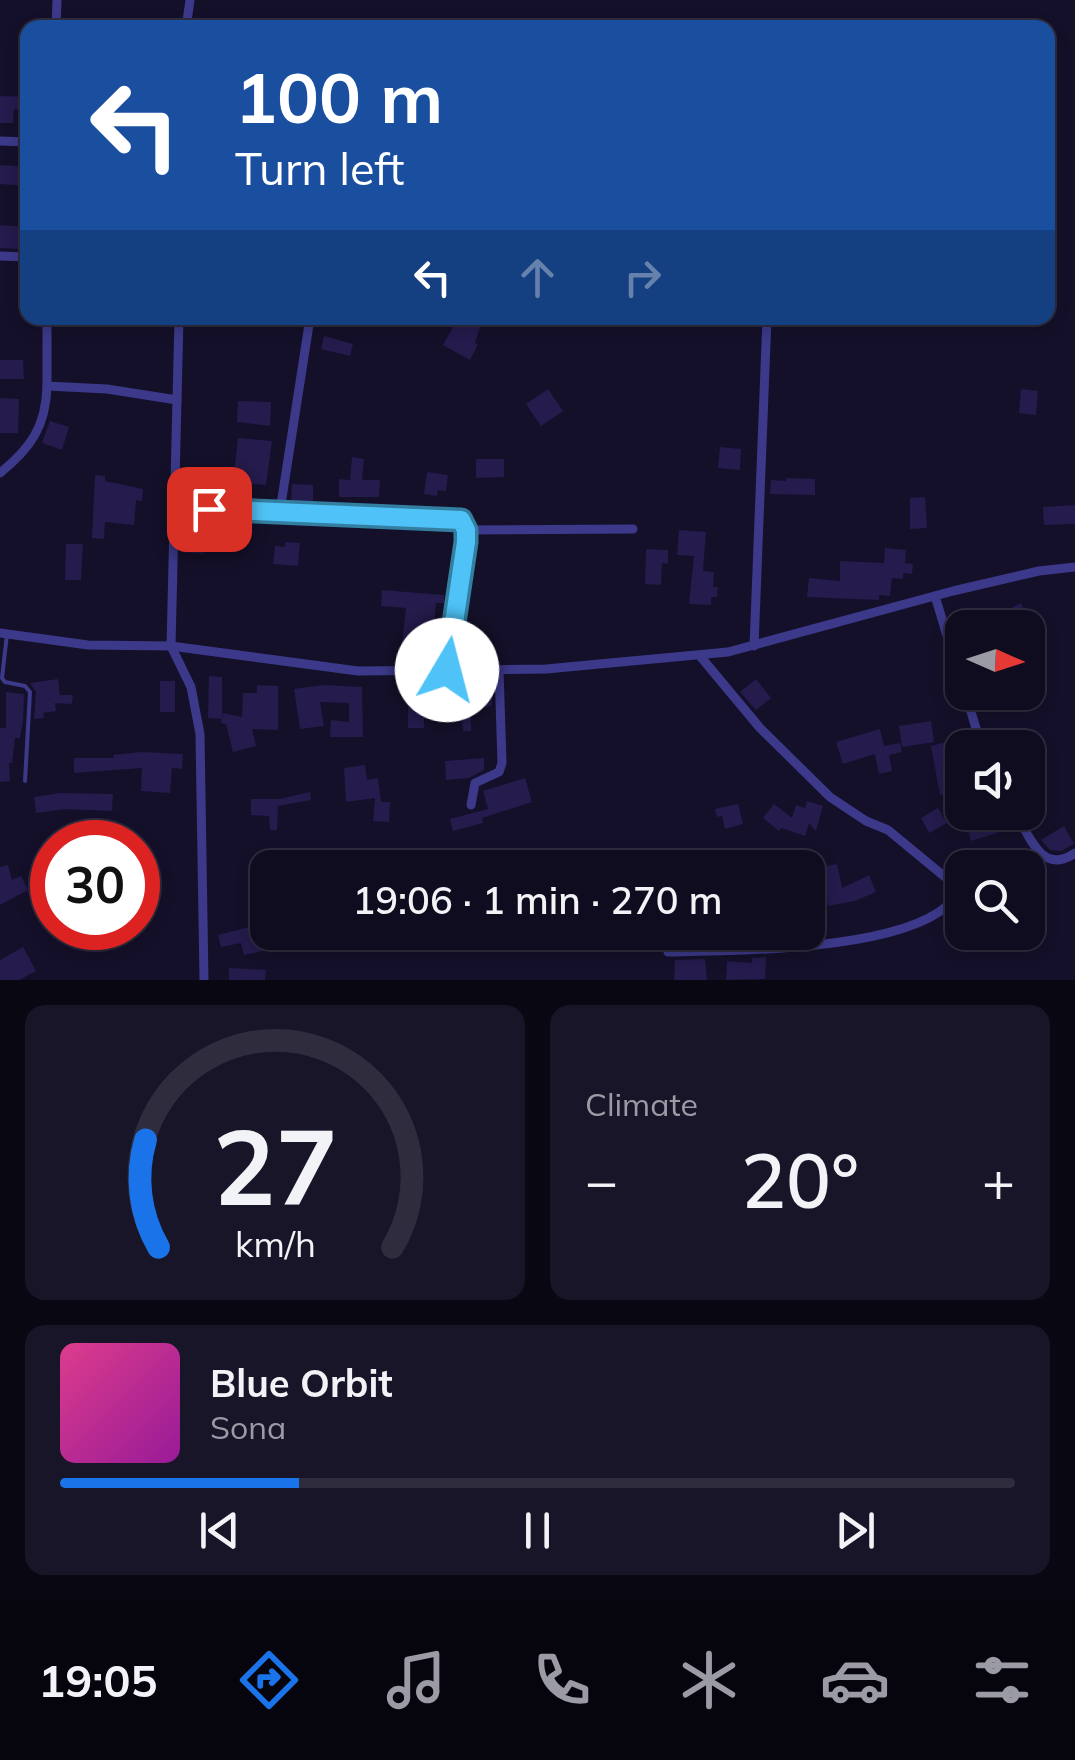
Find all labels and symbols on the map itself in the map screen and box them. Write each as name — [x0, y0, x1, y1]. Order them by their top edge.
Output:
pin — [167, 467, 252, 552]
north arrow — [945, 610, 1045, 710]
position arrow — [395, 618, 499, 722]
speed limit sign: 30 — [30, 820, 160, 950]

